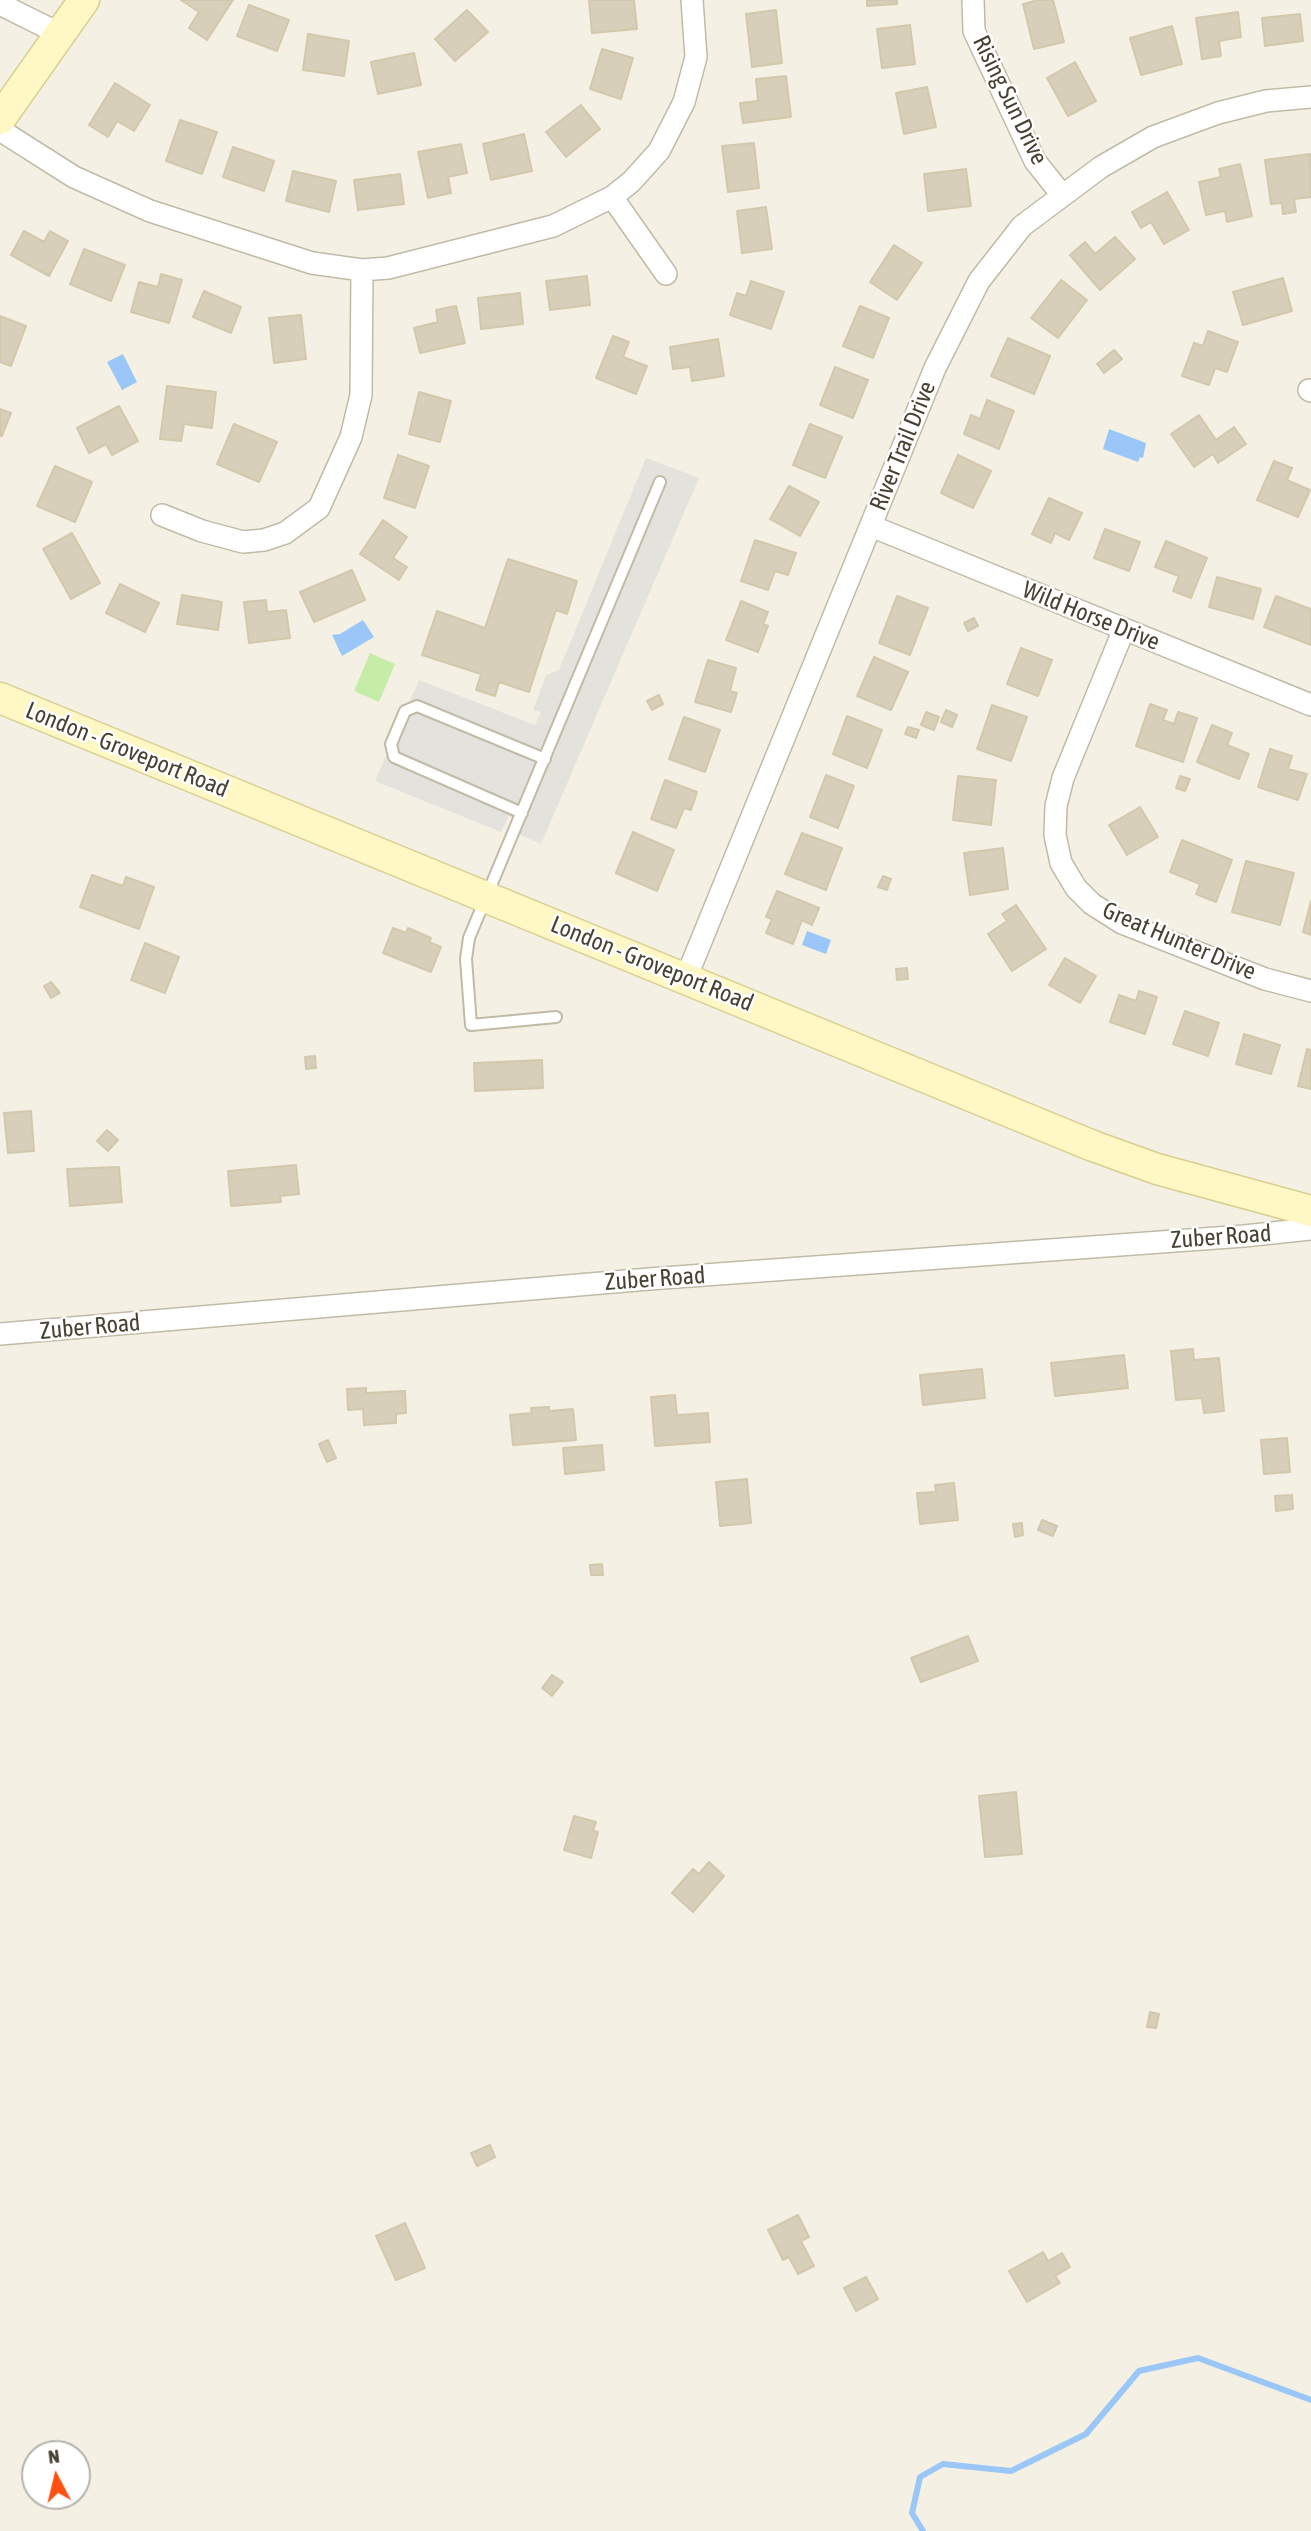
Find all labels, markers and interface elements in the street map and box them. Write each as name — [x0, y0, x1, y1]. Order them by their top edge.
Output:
street label: Rising Sun Drive — [966, 31, 1054, 169]
street label: River Trail Drive — [864, 377, 942, 515]
street label: Wild Horse Drive — [1018, 575, 1164, 657]
street label: London - Groveport Road — [21, 696, 233, 804]
street label: Great Hunter Drive — [1098, 896, 1260, 986]
street label: London - Groveport Road — [546, 910, 758, 1018]
street label: Zuber Road — [1170, 1219, 1272, 1255]
street label: Zuber Road — [604, 1261, 706, 1297]
street label: Zuber Road — [39, 1308, 141, 1346]
north arrow — [21, 2440, 91, 2510]
text: N — [47, 2445, 61, 2468]

